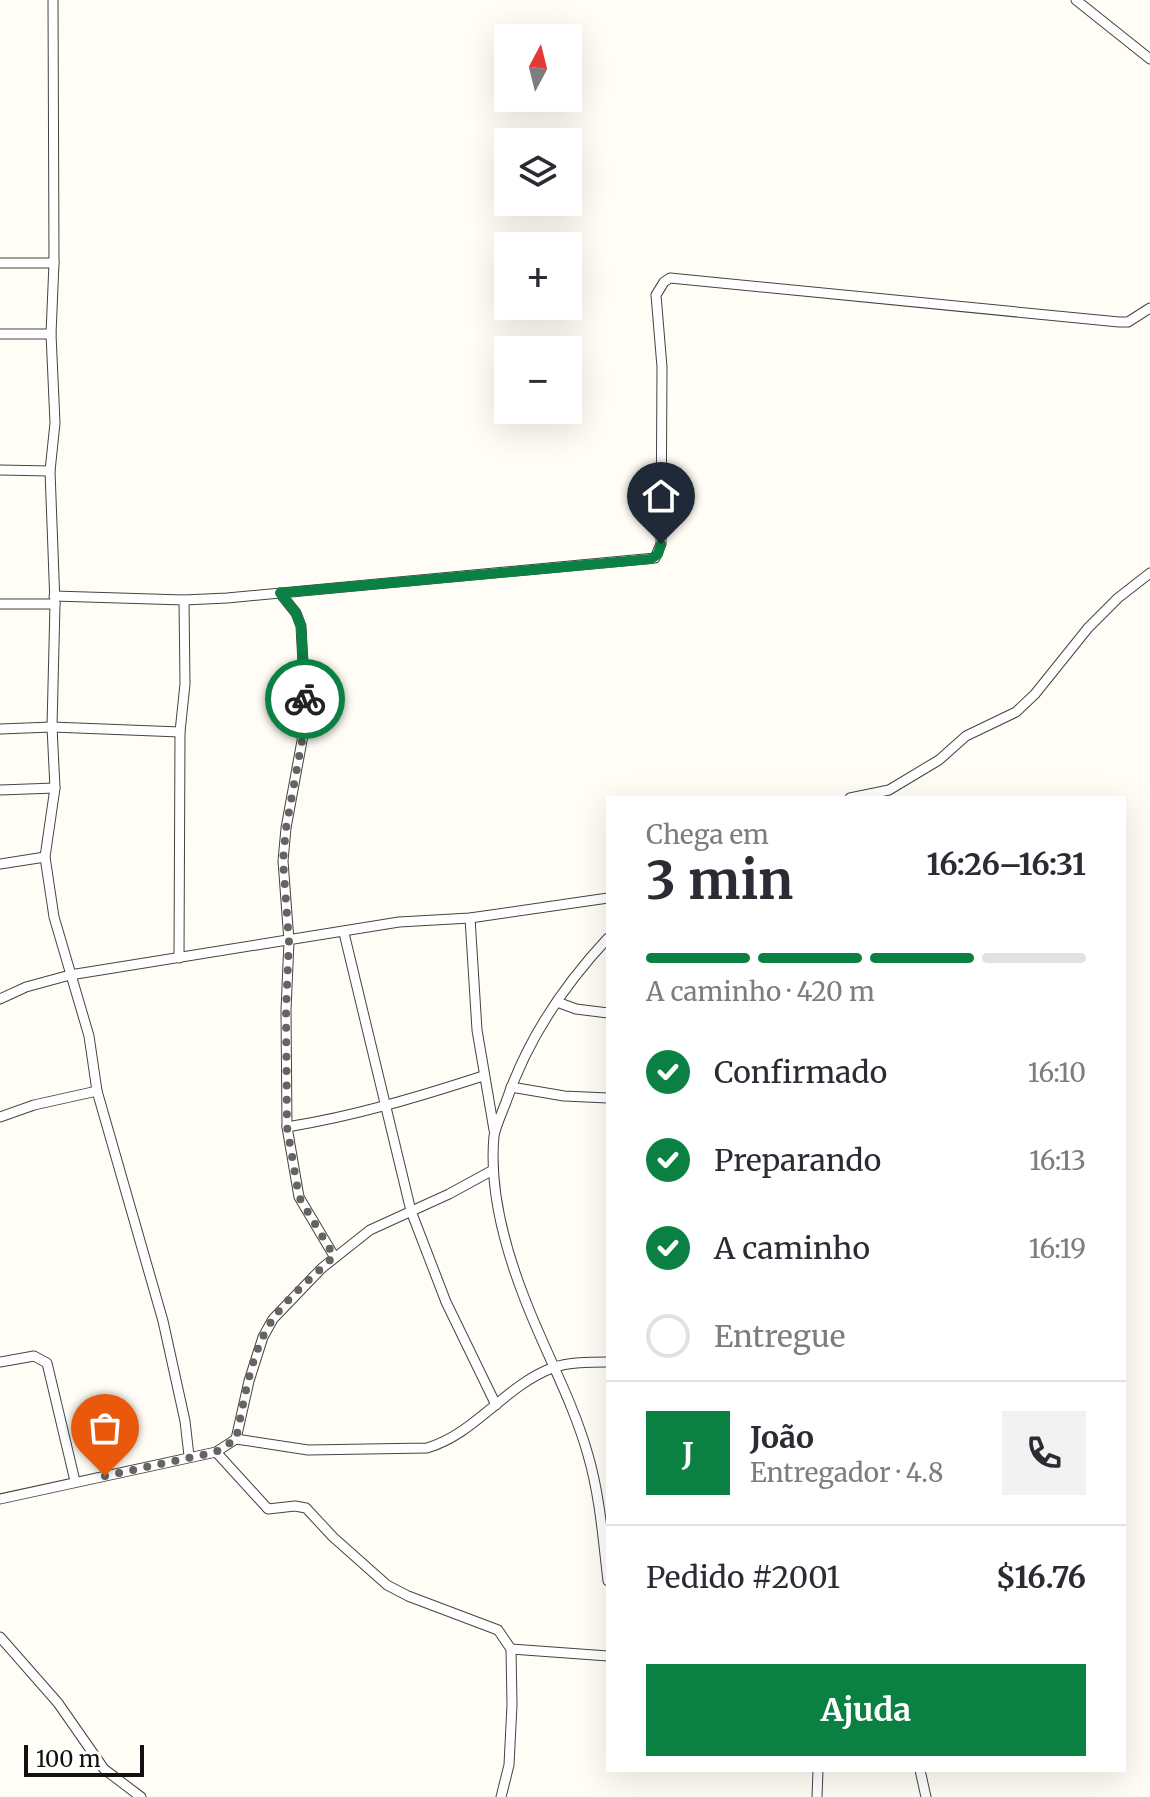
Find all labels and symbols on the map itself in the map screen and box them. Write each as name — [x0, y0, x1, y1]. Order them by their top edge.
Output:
north arrow — [494, 24, 582, 112]
pin — [627, 462, 695, 544]
courier — [265, 659, 345, 739]
pin — [71, 1394, 139, 1476]
scale bar — [24, 1741, 144, 1777]

